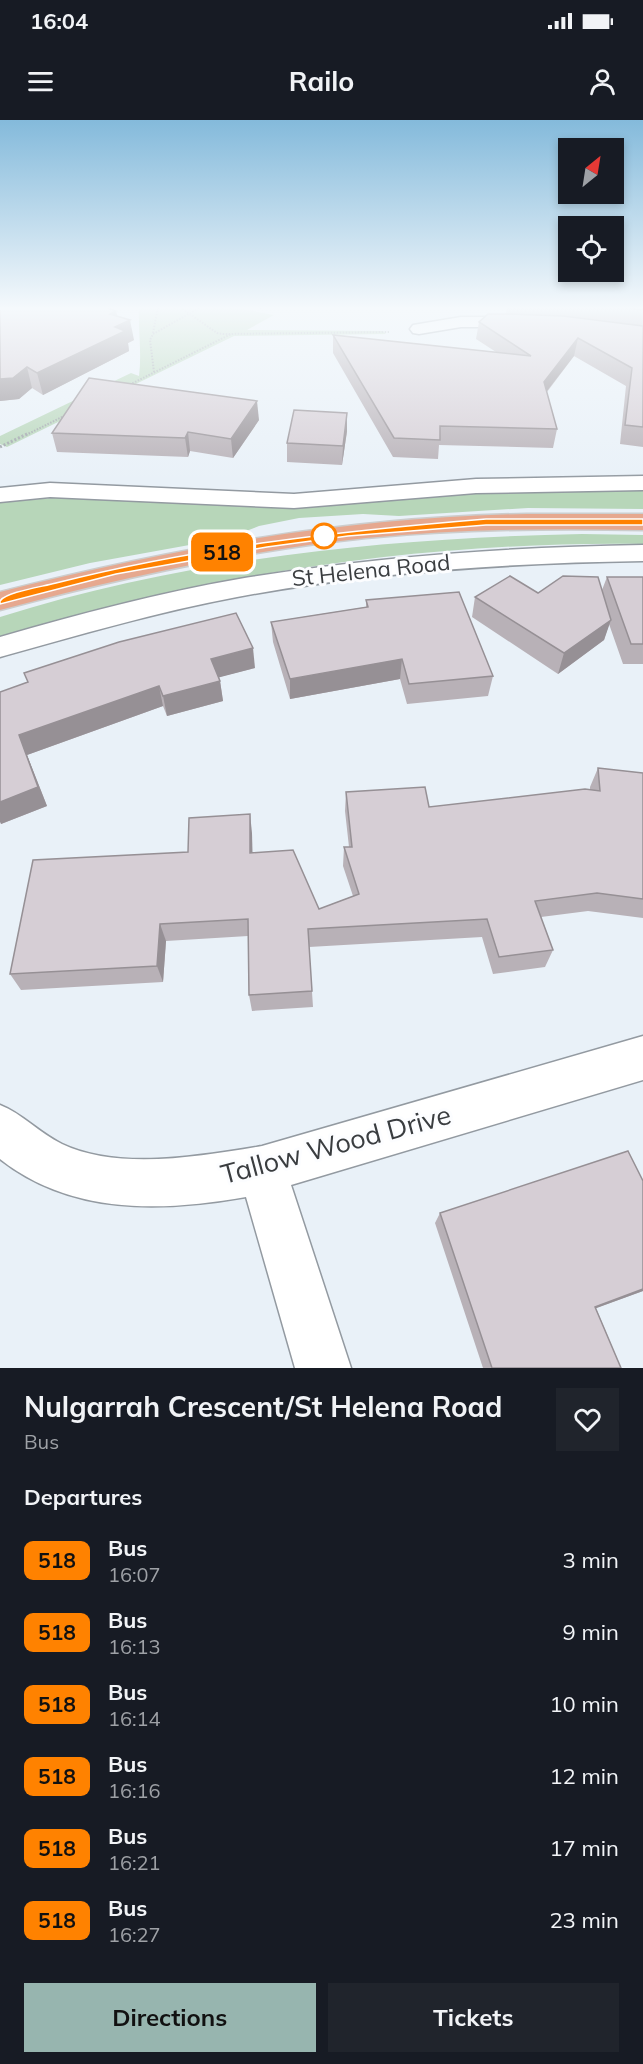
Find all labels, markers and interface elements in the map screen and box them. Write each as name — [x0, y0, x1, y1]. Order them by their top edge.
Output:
text: 16:04 — [30, 7, 88, 35]
text: Railo — [289, 64, 354, 98]
icon: menu — [24, 65, 57, 98]
icon: person — [586, 65, 619, 98]
north arrow — [558, 138, 624, 204]
map controls — [558, 138, 624, 282]
button: locate — [558, 216, 624, 282]
unlabelled marker — [311, 523, 337, 549]
line badge: 518 — [188, 532, 256, 572]
text: 518 — [203, 539, 241, 565]
street label: St Helena Road — [291, 548, 451, 592]
street label: Tallow Wood Drive — [217, 1097, 454, 1191]
button: heart — [556, 1388, 619, 1451]
text: Nulgarrah Crescent/St Helena Road — [24, 1389, 502, 1424]
text: Bus — [24, 1429, 59, 1454]
text: Departures — [24, 1483, 142, 1511]
text: Bus — [108, 1534, 147, 1562]
text: 3 min — [563, 1546, 619, 1574]
text: 518 — [38, 1547, 76, 1573]
text: 16:07 — [108, 1562, 161, 1587]
text: Bus — [108, 1606, 147, 1634]
text: 9 min — [563, 1618, 619, 1646]
text: 518 — [38, 1619, 76, 1645]
text: 16:13 — [108, 1634, 161, 1659]
text: Bus — [108, 1678, 147, 1706]
text: 10 min — [549, 1690, 619, 1718]
text: 518 — [38, 1691, 76, 1717]
text: 16:14 — [108, 1706, 161, 1731]
text: Bus — [108, 1750, 147, 1778]
text: 12 min — [549, 1762, 619, 1790]
text: 518 — [38, 1763, 76, 1789]
text: 16:16 — [108, 1778, 161, 1803]
text: Bus — [108, 1822, 147, 1850]
text: 17 min — [549, 1834, 619, 1862]
text: 518 — [38, 1835, 76, 1861]
text: 16:21 — [108, 1850, 161, 1875]
text: Bus — [108, 1894, 147, 1922]
text: 23 min — [549, 1906, 619, 1934]
text: 518 — [38, 1907, 76, 1933]
text: 16:27 — [108, 1922, 161, 1947]
button: Directions — [24, 1983, 316, 2052]
button: Tickets — [328, 1983, 619, 2052]

